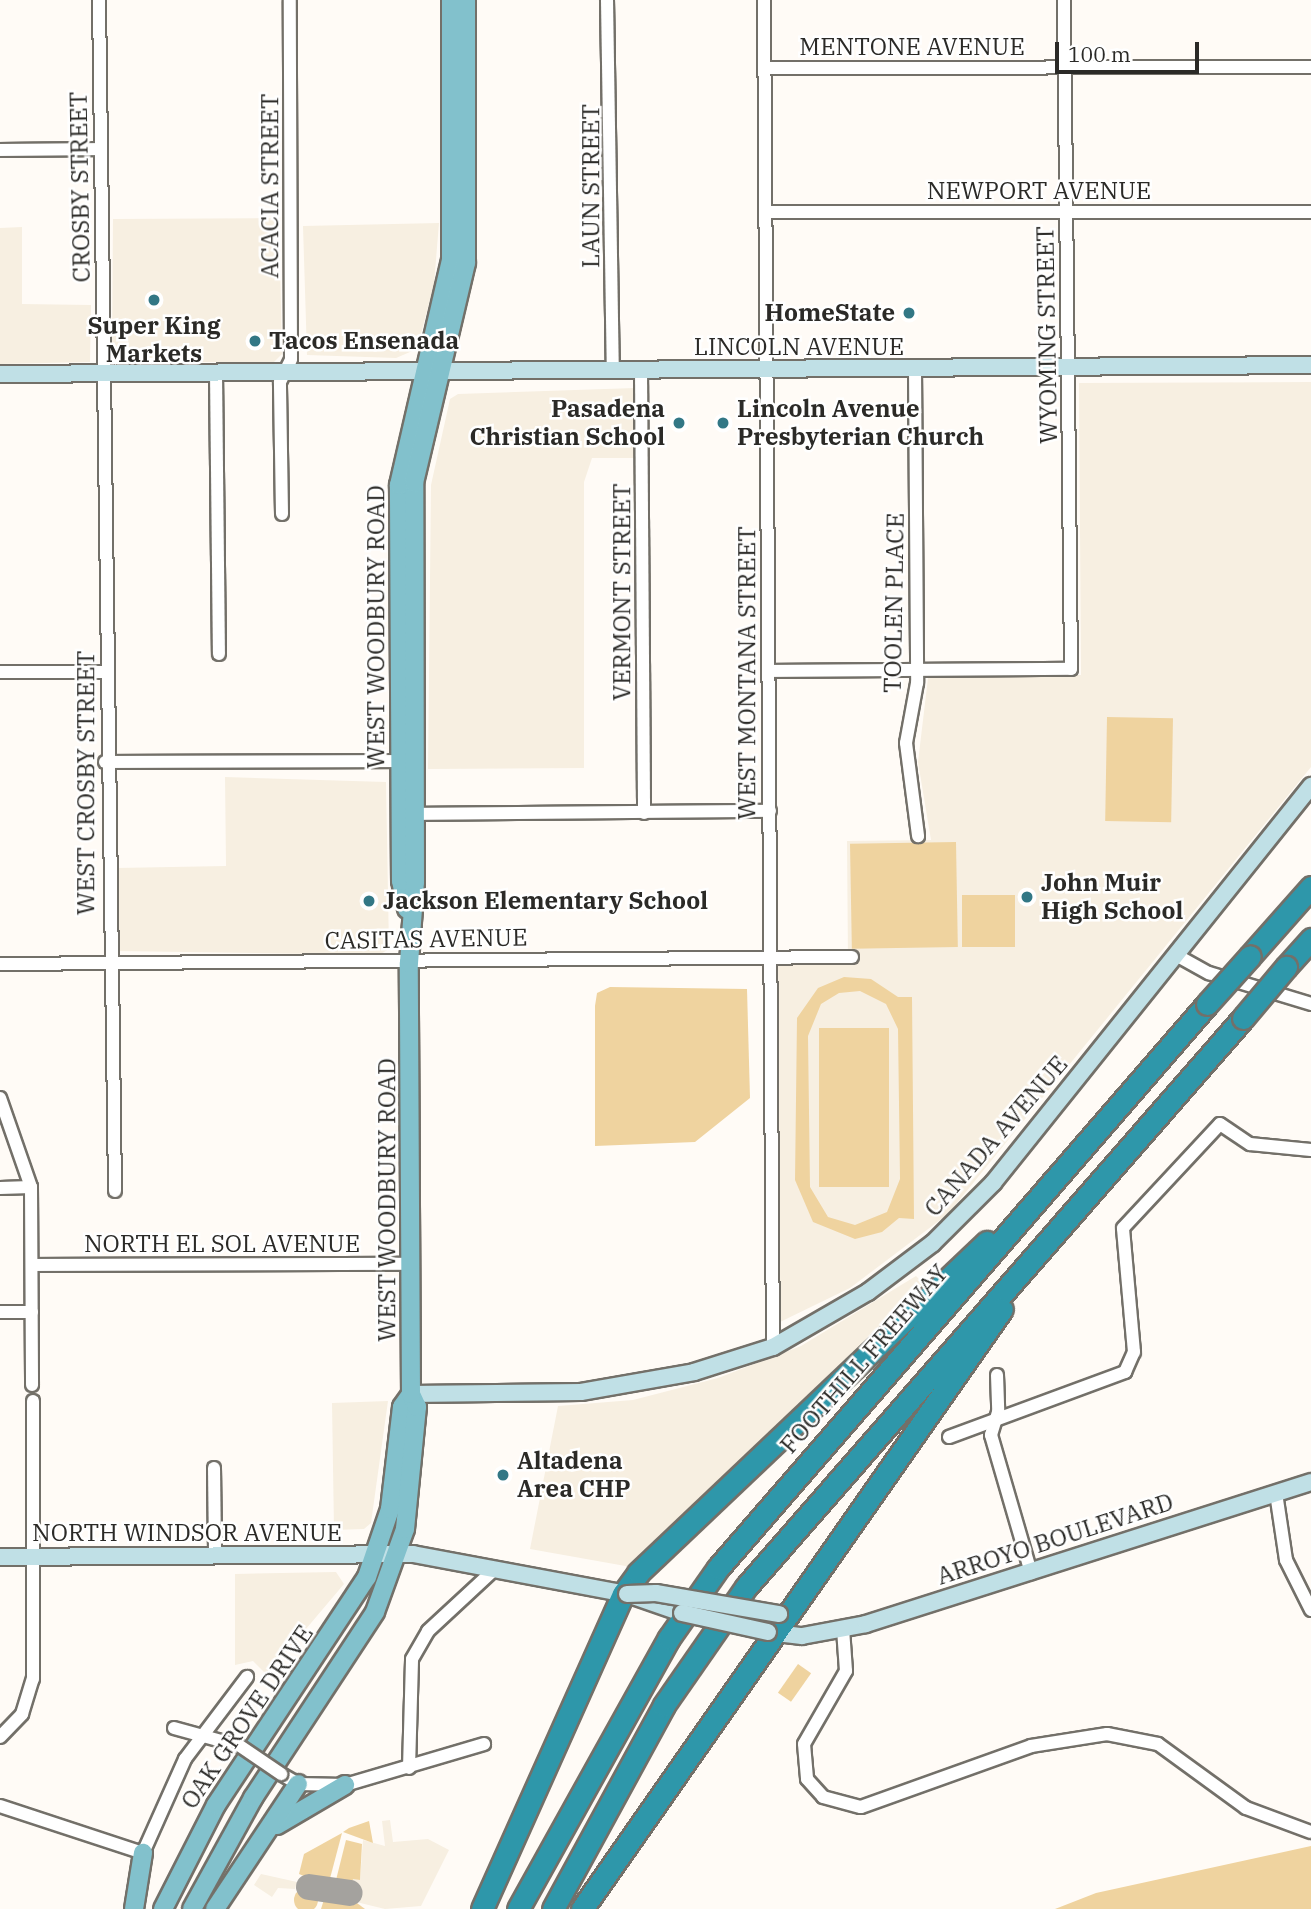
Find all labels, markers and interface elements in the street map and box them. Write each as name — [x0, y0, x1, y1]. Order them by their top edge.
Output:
scale bar — [1059, 28, 1202, 72]
street label: MENTONE AVENUE — [799, 33, 1025, 61]
text: 100 m — [1068, 40, 1131, 68]
street label: CROSBY STREET — [64, 91, 96, 283]
street label: ACACIA STREET — [256, 94, 284, 278]
street label: LAUN STREET — [577, 104, 605, 268]
street label: NEWPORT AVENUE — [927, 177, 1151, 205]
street label: WYOMING STREET — [1031, 226, 1063, 444]
marker: Super King Markets — [146, 292, 162, 308]
place label: HomeState — [765, 299, 895, 327]
marker: HomeState — [901, 305, 917, 321]
place label: Super King Markets — [87, 312, 221, 368]
place label: Tacos Ensenada — [269, 327, 459, 355]
marker: Tacos Ensenada — [247, 333, 263, 349]
street label: LINCOLN AVENUE — [694, 333, 904, 361]
place label: Pasadena Christian School — [470, 395, 665, 451]
place label: Lincoln Avenue Presbyterian Church — [737, 395, 984, 451]
marker: Pasadena Christian School — [671, 415, 687, 431]
marker: Lincoln Avenue Presbyterian Church — [715, 415, 731, 431]
street label: VERMONT STREET — [608, 483, 636, 701]
street label: WEST WOODBURY ROAD — [362, 485, 390, 769]
street label: TOOLEN PLACE — [878, 513, 910, 693]
street label: WEST MONTANA STREET — [733, 526, 761, 820]
street label: WEST CROSBY STREET — [72, 651, 100, 915]
place label: John Muir High School — [1041, 869, 1183, 925]
place label: Jackson Elementary School — [383, 887, 708, 915]
marker: John Muir High School — [1019, 889, 1035, 905]
marker: Jackson Elementary School — [361, 893, 377, 909]
street label: CASITAS AVENUE — [324, 923, 528, 955]
street label: CANADA AVENUE — [918, 1050, 1074, 1222]
street label: WEST WOODBURY ROAD — [373, 1058, 401, 1342]
street label: NORTH EL SOL AVENUE — [84, 1230, 360, 1258]
street label: FOOTHILL FREEWAY — [774, 1259, 954, 1459]
place label: Altadena Area CHP — [517, 1447, 630, 1503]
marker: Altadena Area CHP — [495, 1467, 511, 1483]
street label: ARROYO BOULEVARD — [933, 1487, 1177, 1591]
street label: NORTH WINDSOR AVENUE — [32, 1519, 342, 1547]
street label: OAK GROVE DRIVE — [175, 1620, 319, 1814]

